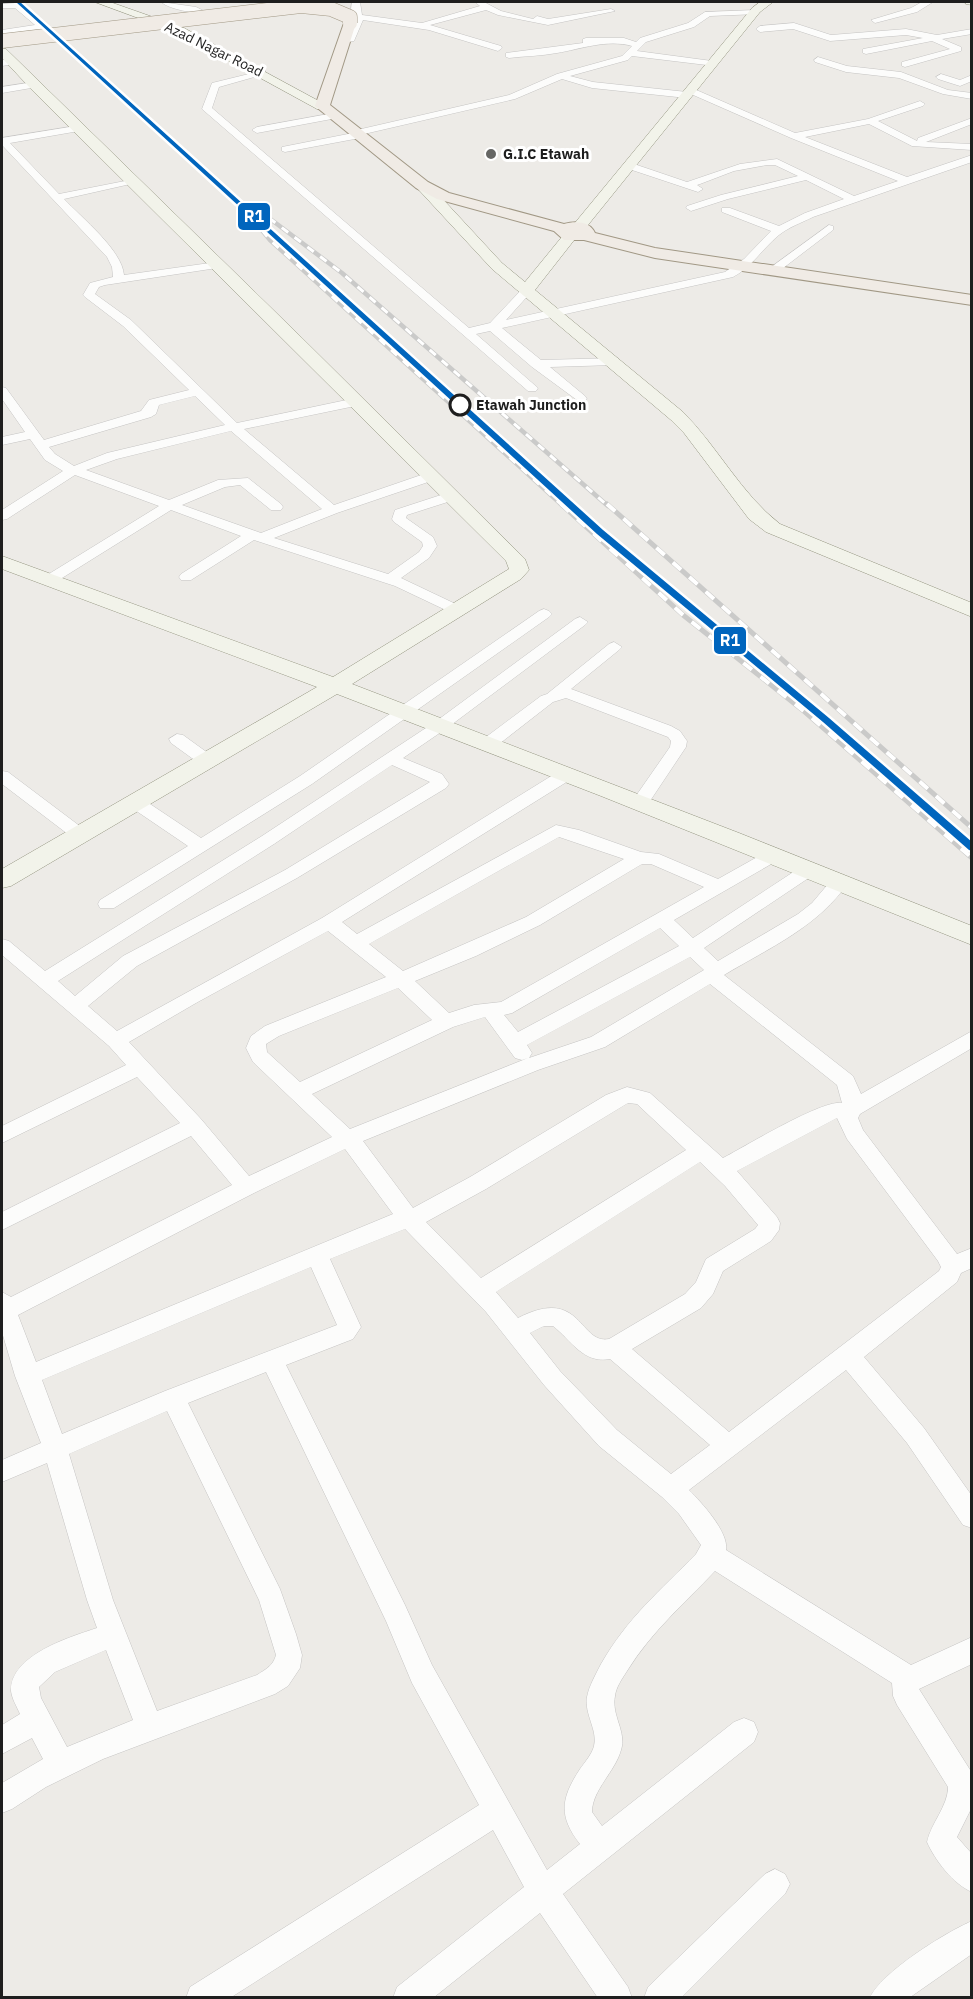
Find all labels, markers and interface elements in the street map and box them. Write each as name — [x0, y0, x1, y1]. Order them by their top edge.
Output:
street label: Azad Nagar Road — [162, 17, 266, 81]
place label: G.I.C Etawah — [503, 145, 589, 163]
marker: G.I.C Etawah — [484, 147, 498, 161]
line badge: R1 — [237, 202, 271, 231]
text: R1 — [244, 206, 265, 226]
marker: Etawah Junction — [449, 394, 471, 416]
place label: Etawah Junction — [476, 396, 586, 414]
line badge: R1 — [713, 626, 747, 655]
text: R1 — [720, 630, 741, 650]

